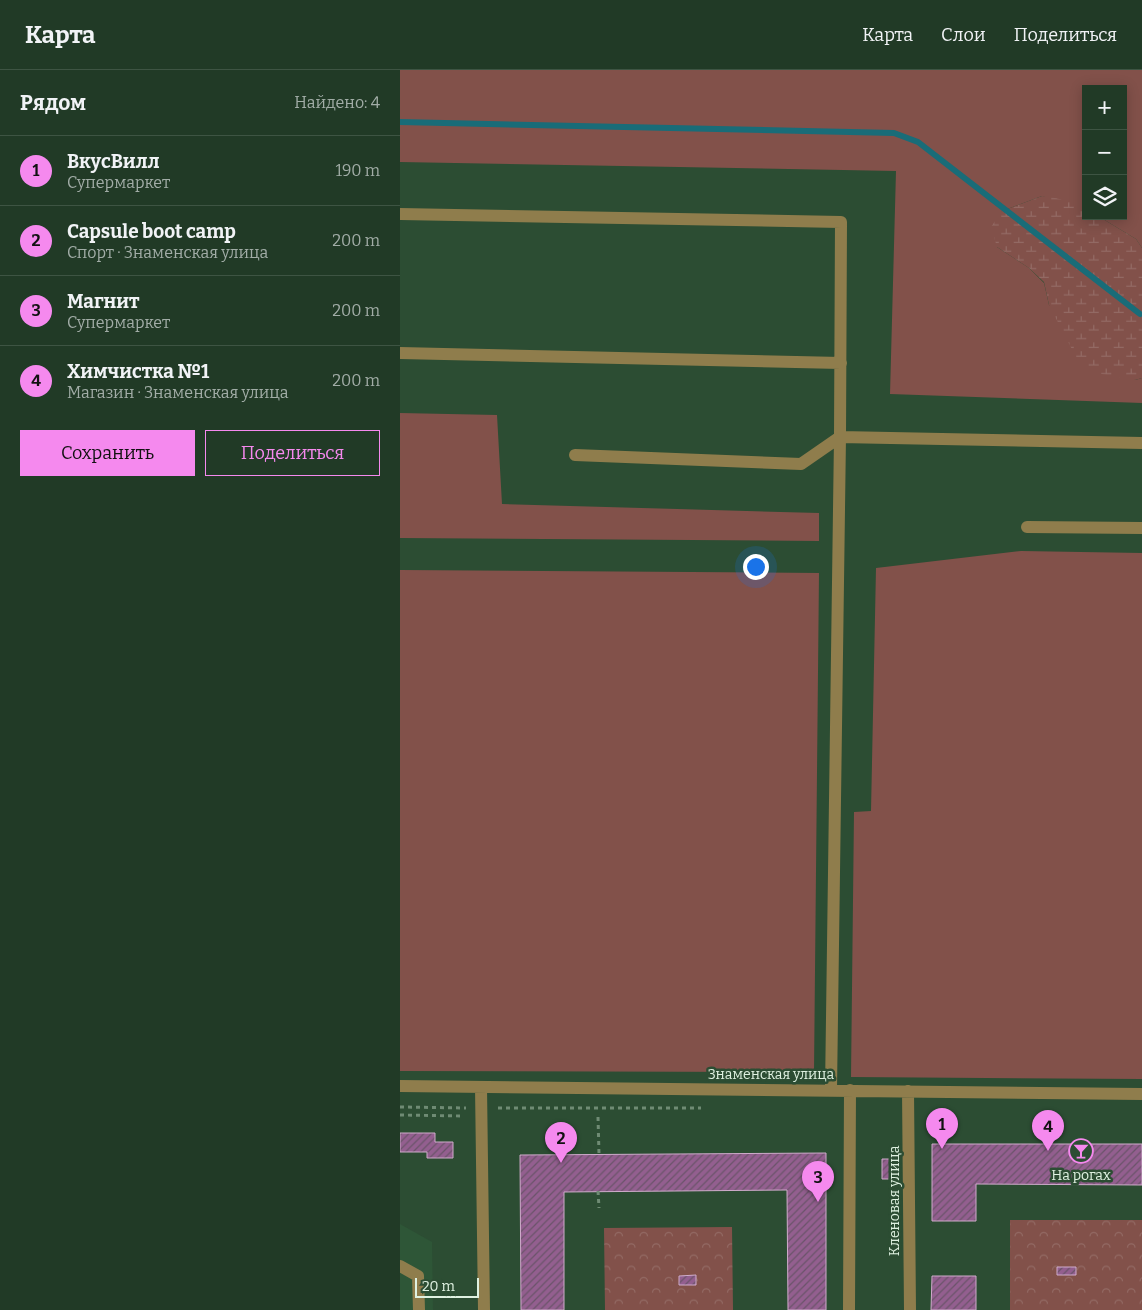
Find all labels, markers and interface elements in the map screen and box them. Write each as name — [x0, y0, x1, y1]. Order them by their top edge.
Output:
text: Карта — [25, 21, 95, 49]
text: Карта — [862, 24, 913, 46]
text: Слои — [941, 24, 986, 46]
text: Поделиться — [1014, 24, 1117, 46]
map controls — [1082, 85, 1127, 220]
button: + — [1082, 85, 1127, 130]
text: Рядом — [20, 90, 86, 116]
text: Найдено: 4 — [294, 93, 380, 112]
button: − — [1082, 130, 1127, 175]
text: ВкусВилл — [67, 150, 160, 173]
text: 1 — [33, 161, 39, 180]
text: 190 m — [335, 161, 380, 180]
text: Супермаркет — [67, 173, 170, 192]
button: layers — [1082, 175, 1127, 220]
text: Capsule boot camp — [67, 220, 236, 243]
text: 2 — [31, 231, 41, 250]
text: 200 m — [332, 231, 380, 250]
text: Спорт · Знаменская улица — [67, 243, 268, 262]
text: Магнит — [67, 290, 139, 313]
text: 3 — [31, 301, 41, 320]
text: 200 m — [332, 301, 380, 320]
text: Супермаркет — [67, 313, 170, 332]
text: Химчистка №1 — [67, 360, 209, 383]
text: 4 — [31, 371, 41, 390]
text: 200 m — [332, 371, 380, 390]
text: Магазин · Знаменская улица — [67, 383, 289, 402]
button: Сохранить — [20, 430, 195, 476]
button: Поделиться — [205, 430, 380, 476]
your location — [743, 554, 769, 580]
street label: Знаменская улица — [708, 1066, 835, 1083]
pin: 1 — [926, 1108, 958, 1149]
pin: 4 — [1032, 1110, 1064, 1151]
pin: 2 — [545, 1122, 577, 1163]
bar icon: На рогах — [1068, 1138, 1094, 1164]
street label: Кленовая улица — [886, 1145, 903, 1256]
pin: 3 — [802, 1161, 834, 1202]
place label: На рогах — [1051, 1167, 1111, 1184]
scale bar — [415, 1275, 479, 1298]
text: 20 m — [422, 1278, 455, 1295]

